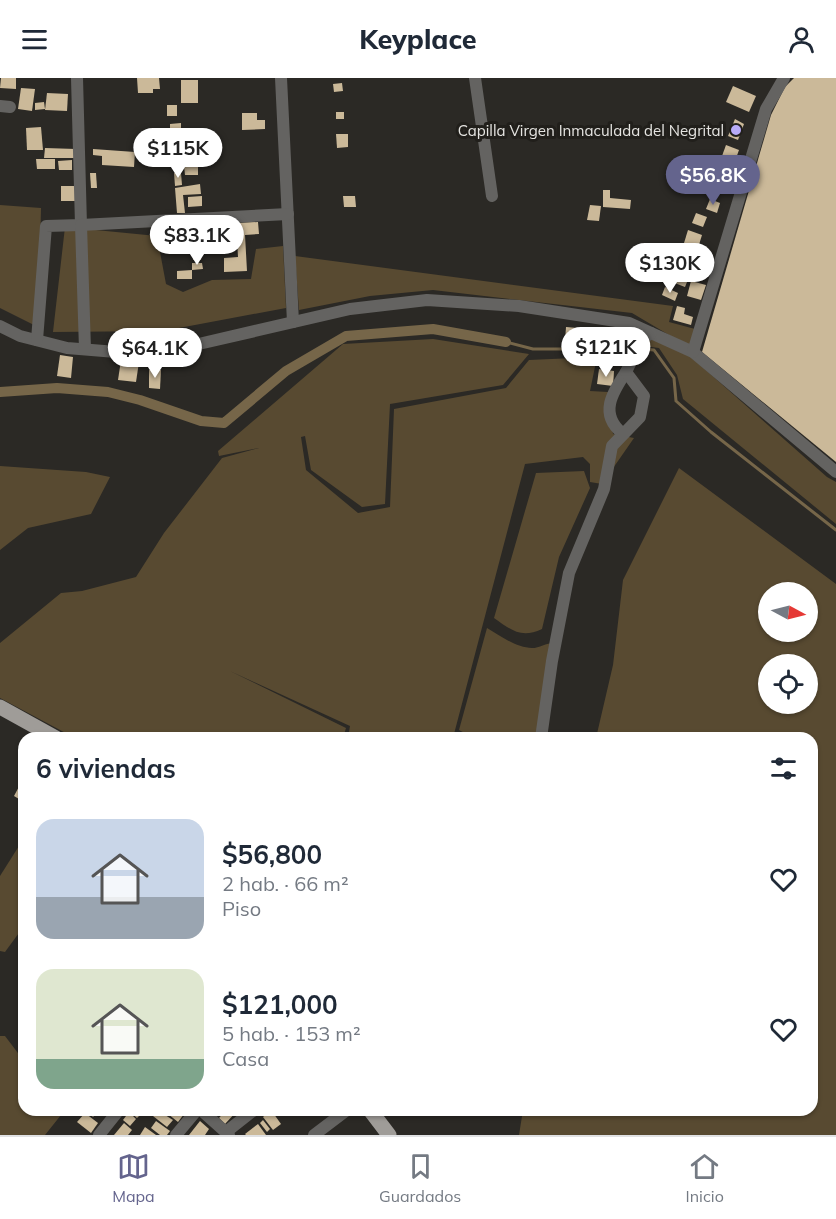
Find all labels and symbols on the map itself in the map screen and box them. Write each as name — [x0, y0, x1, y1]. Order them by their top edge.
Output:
place label: Capilla Virgen Inmaculada del Negrital — [458, 121, 724, 140]
marker: Capilla Virgen Inmaculada del Negrital — [729, 123, 743, 137]
pin: $115K — [136, 128, 220, 179]
pin: $56.8K — [664, 155, 762, 206]
pin: $83.1K — [148, 215, 246, 266]
pin: $130K — [628, 243, 712, 294]
pin: $121K — [564, 327, 648, 378]
pin: $64.1K — [106, 328, 204, 379]
north arrow — [758, 582, 818, 642]

